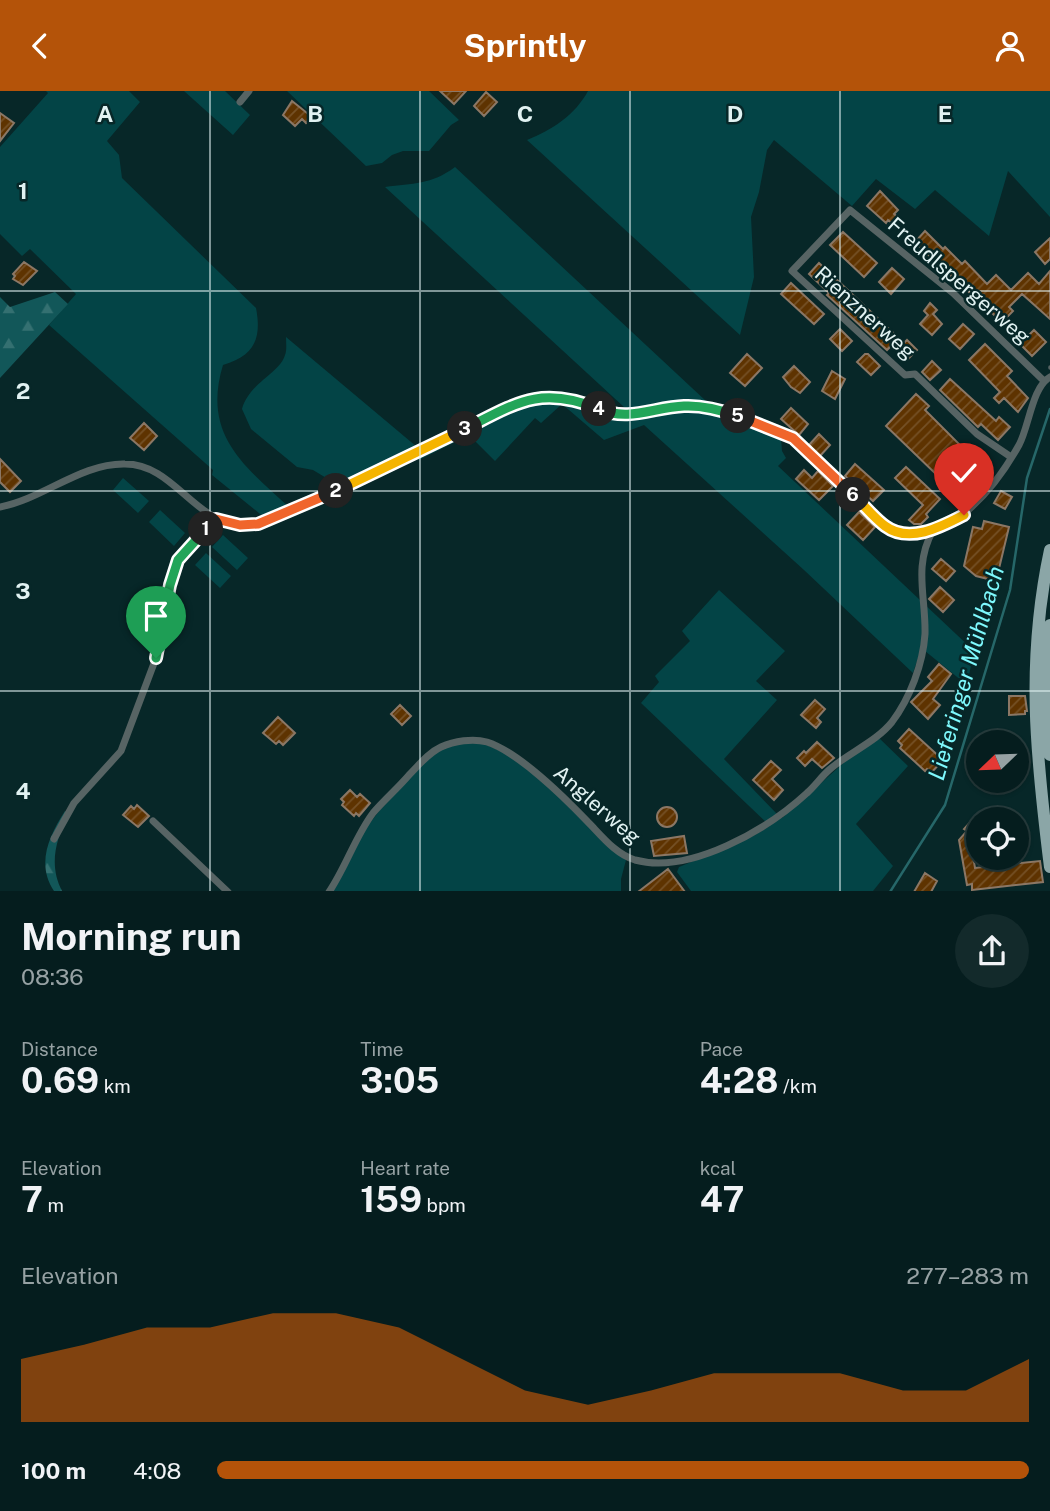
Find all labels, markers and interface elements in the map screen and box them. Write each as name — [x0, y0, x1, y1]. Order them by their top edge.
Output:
icon: back — [21, 27, 59, 65]
text: Sprintly — [464, 27, 586, 64]
icon: person — [991, 27, 1029, 65]
text: A — [97, 100, 114, 127]
text: B — [307, 100, 323, 127]
text: C — [517, 100, 533, 127]
text: D — [727, 100, 743, 127]
text: E — [938, 100, 952, 127]
text: 1 — [18, 177, 28, 204]
street label: Freudlspergerweg — [883, 212, 1036, 349]
street label: Rienznerweg — [810, 261, 921, 364]
text: 2 — [16, 377, 30, 404]
pin: 4 — [582, 391, 616, 427]
text: 4 — [592, 397, 605, 419]
pin: 5 — [720, 399, 756, 433]
text: 5 — [731, 404, 744, 426]
pin: 3 — [448, 411, 482, 447]
text: 3 — [458, 417, 471, 439]
pin — [934, 443, 994, 515]
icon: check — [945, 454, 983, 492]
pin: 2 — [318, 473, 354, 509]
pin: 6 — [836, 477, 870, 513]
text: 2 — [329, 479, 342, 501]
text: 6 — [846, 483, 859, 505]
pin: 1 — [188, 511, 224, 547]
text: 1 — [201, 517, 210, 539]
water label: Lieferinger Mühlbach — [922, 563, 1009, 783]
text: 3 — [15, 577, 31, 604]
pin — [126, 586, 186, 658]
icon: arrive — [137, 597, 175, 635]
north arrow — [966, 730, 1029, 793]
map controls — [966, 730, 1029, 870]
street label: Anglerweg — [549, 760, 646, 849]
text: 4 — [15, 777, 31, 804]
button: locate — [966, 807, 1029, 870]
text: Morning run — [21, 914, 242, 959]
button: share — [955, 914, 1029, 988]
text: 08:36 — [21, 963, 84, 990]
text: Distance — [21, 1038, 98, 1060]
text: Time — [360, 1038, 404, 1060]
text: Pace — [700, 1038, 743, 1060]
text: 0.69 — [21, 1060, 99, 1101]
text: 3:05 — [360, 1060, 439, 1101]
text: 4:28 — [700, 1060, 778, 1101]
text: km — [99, 1075, 131, 1097]
text: /km — [778, 1075, 817, 1097]
text: Elevation — [21, 1157, 102, 1179]
text: Heart rate — [360, 1157, 450, 1179]
text: kcal — [700, 1157, 736, 1179]
text: 7 — [21, 1179, 43, 1220]
text: 159 — [360, 1179, 422, 1220]
text: 47 — [700, 1179, 745, 1220]
text: m — [43, 1194, 64, 1216]
text: bpm — [422, 1194, 466, 1216]
text: Elevation — [21, 1262, 119, 1289]
text: 277–283 m — [906, 1262, 1029, 1289]
text: 100 m — [21, 1457, 86, 1484]
text: 4:08 — [133, 1457, 181, 1484]

